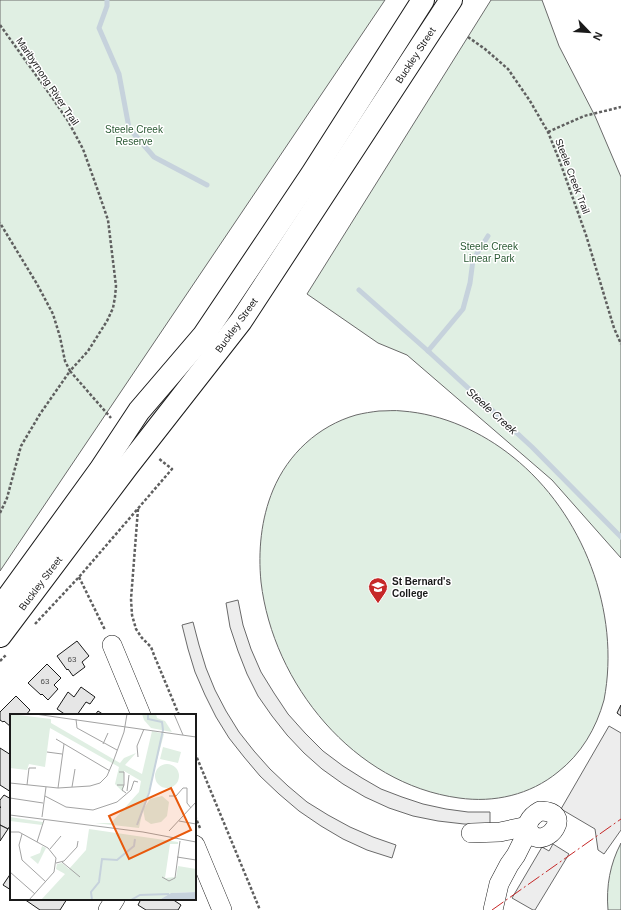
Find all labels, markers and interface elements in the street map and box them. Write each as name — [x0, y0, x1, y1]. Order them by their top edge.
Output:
north arrow — [569, 12, 609, 52]
street label: Buckley Street — [393, 25, 438, 85]
text: N — [591, 30, 605, 42]
street label: Maribyrnong River Trail — [14, 35, 81, 127]
park label: Steele Creek Reserve — [105, 124, 164, 147]
street label: Steele Creek Trail — [553, 137, 592, 215]
park label: Steele Creek Linear Park — [460, 241, 519, 264]
street label: Buckley Street — [213, 296, 260, 355]
water label: Steele Creek — [464, 385, 520, 437]
street label: Buckley Street — [17, 554, 64, 612]
school or university icon: St Bernard's College — [367, 576, 389, 604]
place label: St Bernard's College — [392, 576, 452, 599]
house number: 63 — [68, 655, 77, 664]
house number: 63 — [41, 677, 50, 686]
inset map — [10, 714, 196, 900]

